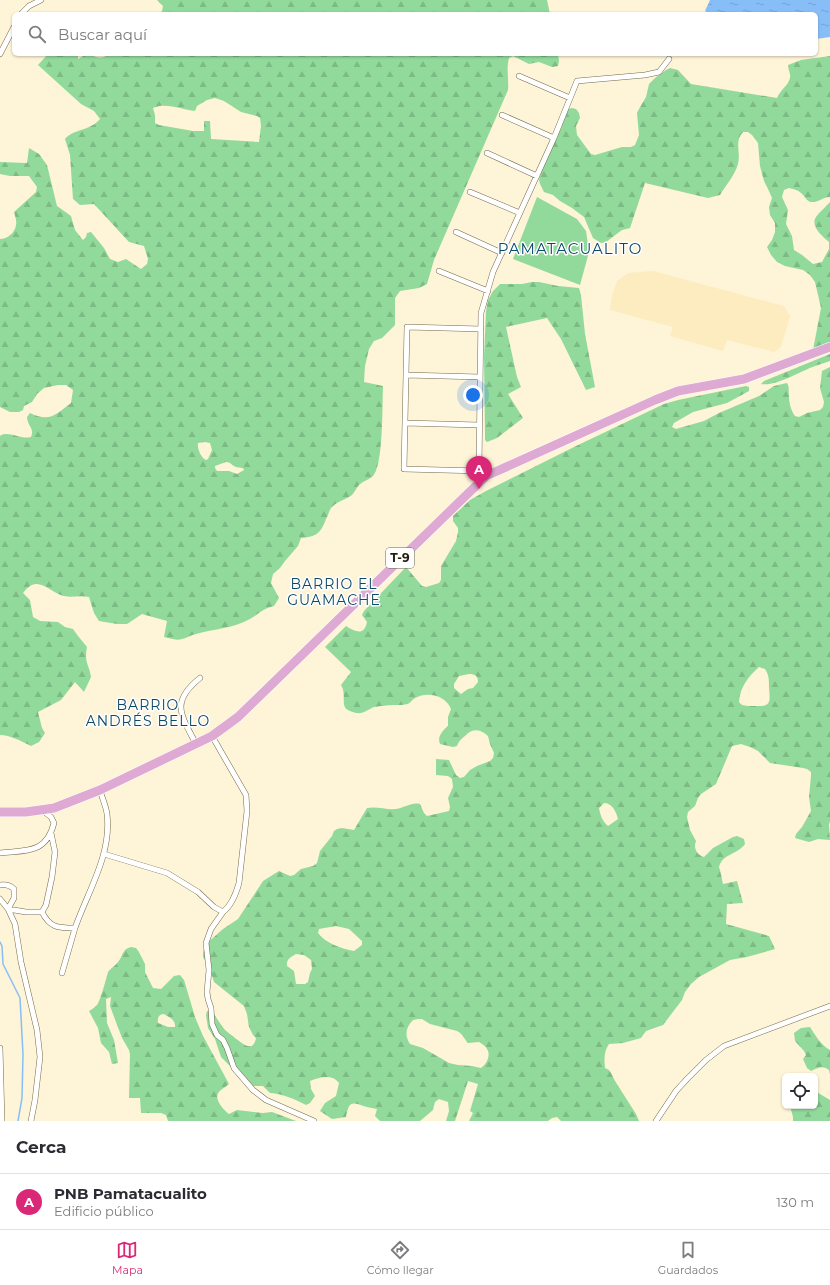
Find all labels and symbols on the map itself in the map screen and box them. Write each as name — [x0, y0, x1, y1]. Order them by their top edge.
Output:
district label: PAMATACUALITO — [498, 239, 642, 258]
your location — [463, 385, 483, 405]
pin: A — [466, 456, 492, 489]
road number: T-9 — [386, 548, 414, 568]
district label: BARRIO EL GUAMACHE — [287, 575, 381, 609]
district label: BARRIO ANDRÉS BELLO — [86, 696, 210, 730]

